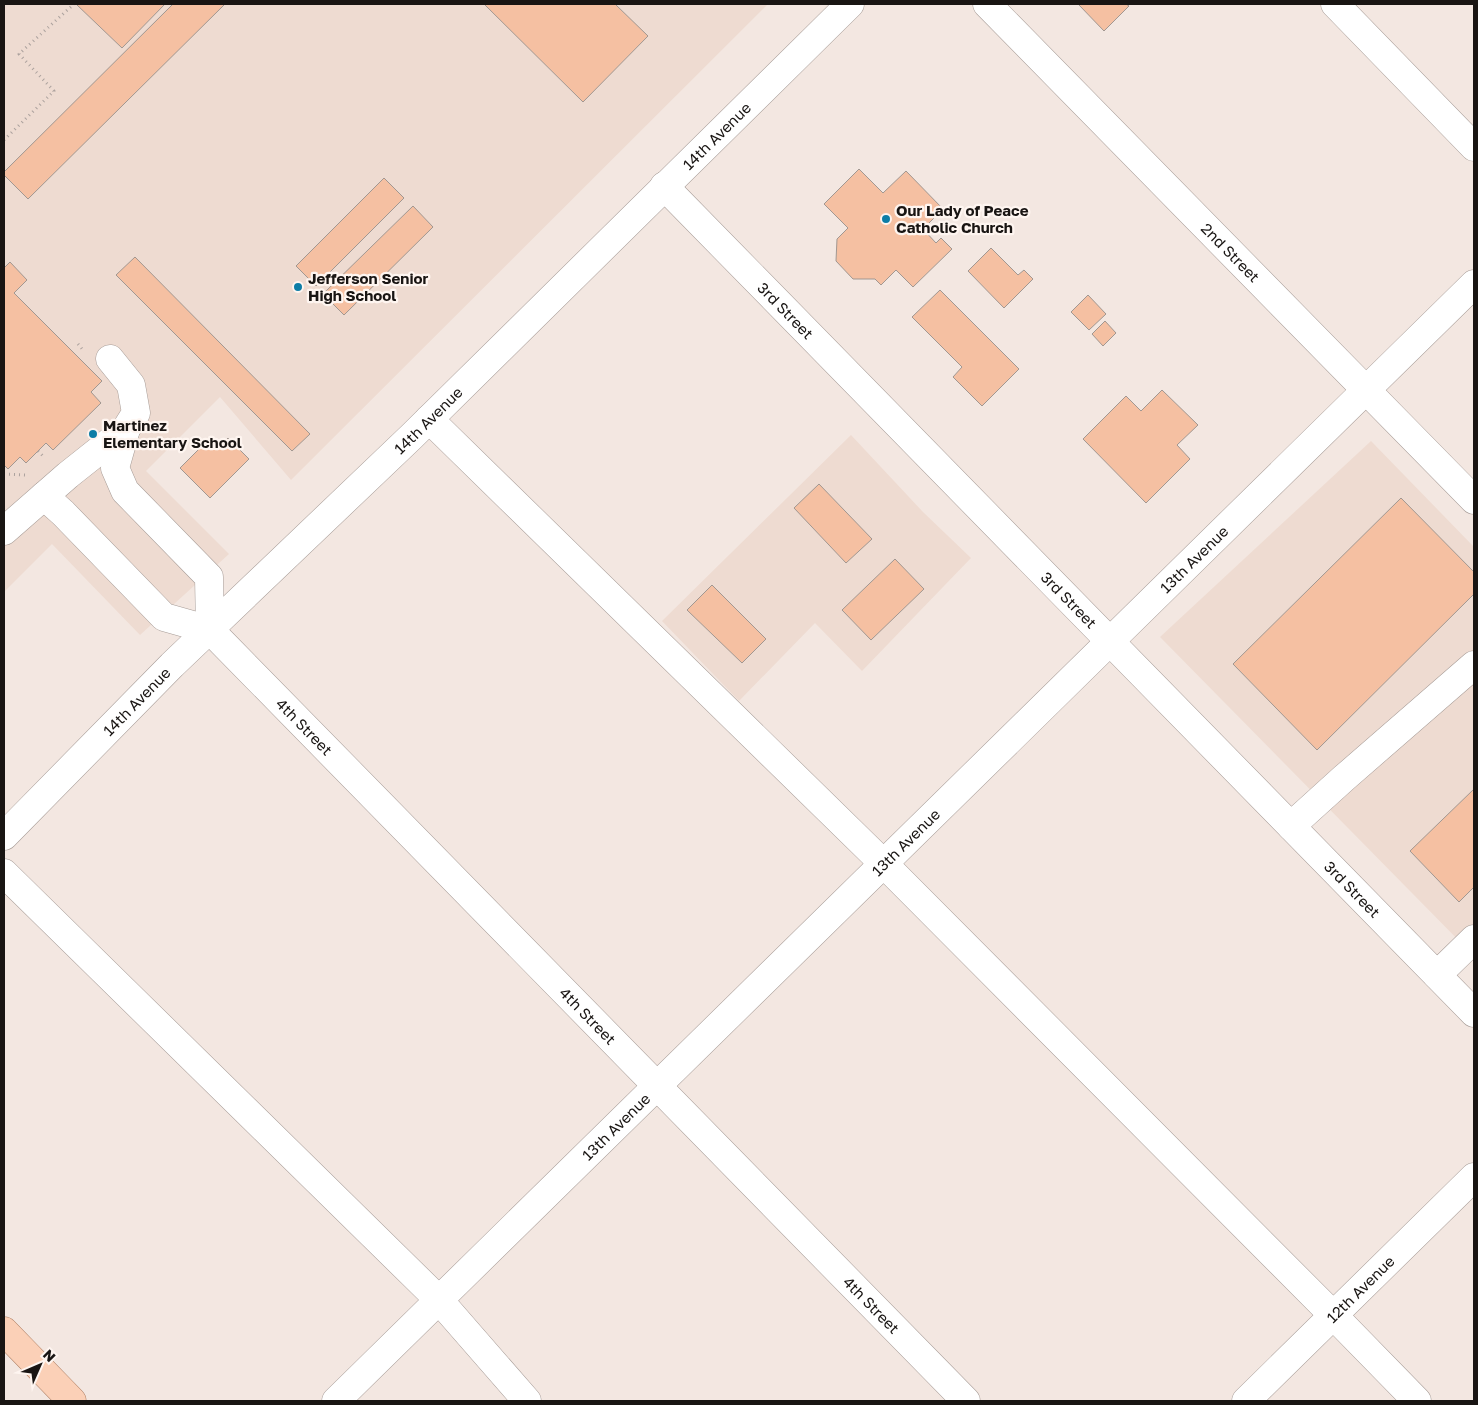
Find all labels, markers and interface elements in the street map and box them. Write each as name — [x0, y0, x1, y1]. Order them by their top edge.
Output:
street label: 14th Avenue — [679, 98, 754, 173]
place label: Our Lady of Peace Catholic Church — [896, 201, 1029, 236]
marker: Our Lady of Peace Catholic Church — [880, 213, 892, 225]
street label: 2nd Street — [1198, 219, 1264, 286]
place label: Jefferson Senior High School — [308, 269, 429, 304]
street label: 3rd Street — [754, 278, 817, 342]
marker: Jefferson Senior High School — [292, 281, 304, 293]
street label: 14th Avenue — [390, 382, 466, 457]
place label: Martinez Elementary School — [103, 416, 242, 451]
marker: Martinez Elementary School — [87, 428, 99, 440]
street label: 13th Avenue — [1156, 522, 1232, 596]
street label: 3rd Street — [1038, 568, 1101, 632]
street label: 14th Avenue — [99, 663, 174, 739]
street label: 4th Street — [273, 694, 336, 759]
street label: 13th Avenue — [868, 805, 943, 879]
street label: 3rd Street — [1321, 857, 1384, 921]
street label: 4th Street — [556, 983, 620, 1048]
street label: 13th Avenue — [578, 1089, 654, 1164]
street label: 12th Avenue — [1322, 1251, 1398, 1326]
street label: 4th Street — [840, 1273, 903, 1337]
north arrow — [15, 1340, 65, 1390]
text: N — [40, 1346, 59, 1365]

